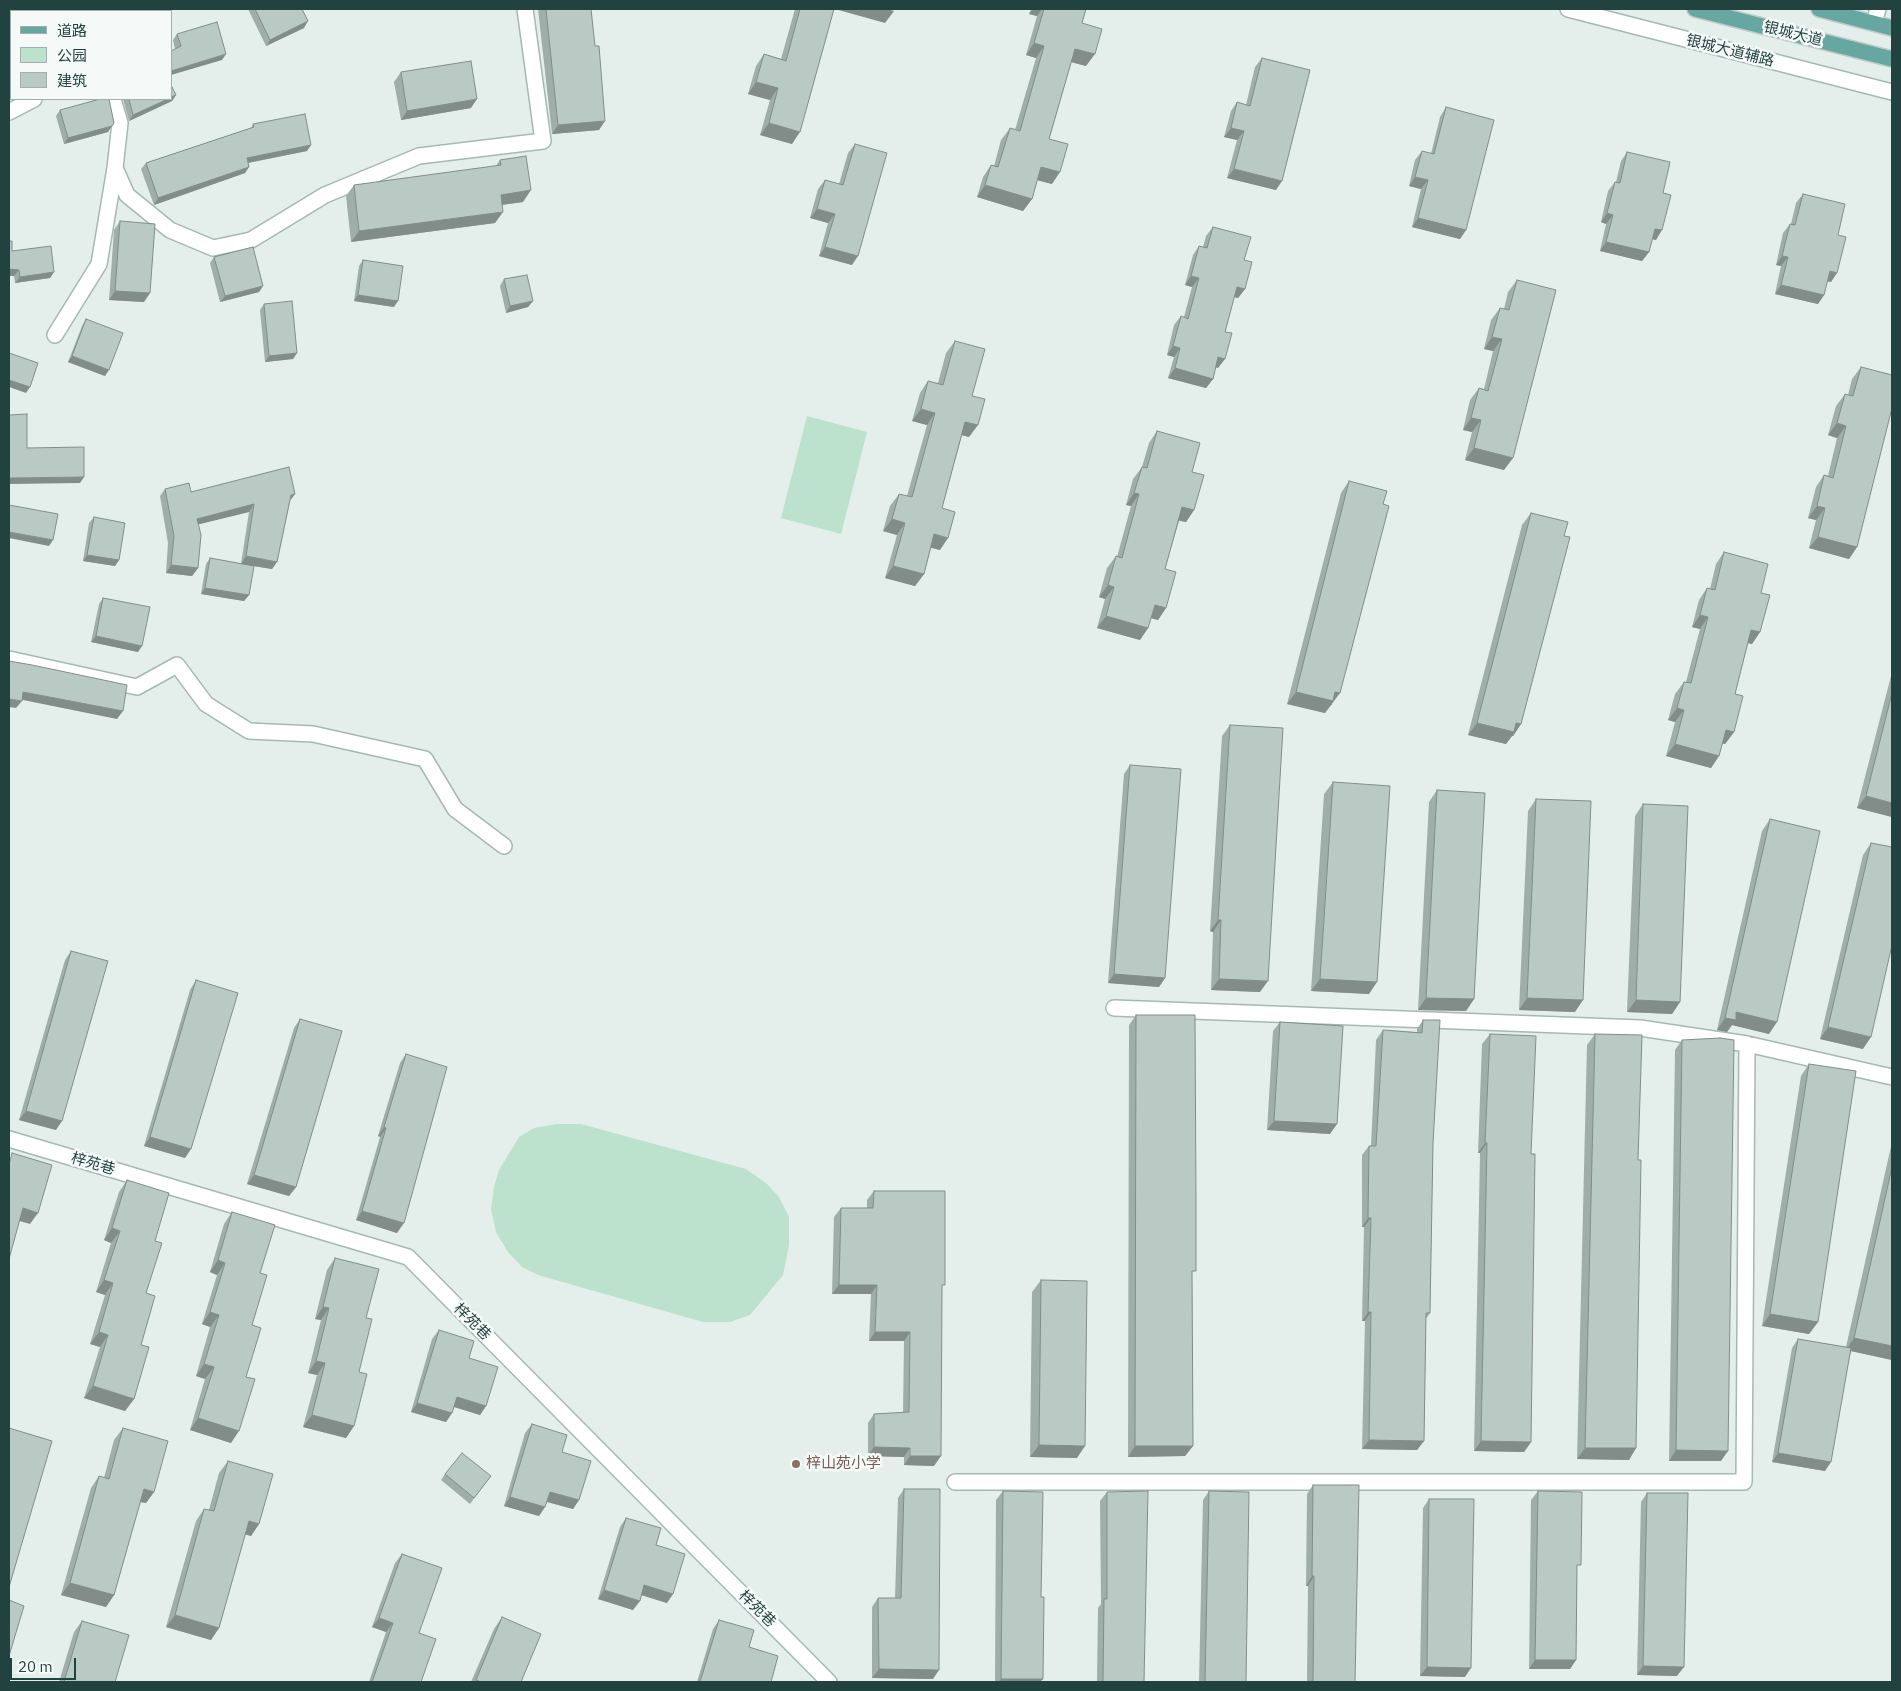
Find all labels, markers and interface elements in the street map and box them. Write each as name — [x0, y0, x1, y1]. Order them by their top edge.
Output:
legend — [10, 10, 172, 100]
street label: 银城大道 — [1762, 18, 1824, 50]
text: 道路 — [57, 21, 87, 40]
street label: 银城大道辅路 — [1684, 31, 1776, 71]
text: 公园 — [57, 46, 87, 65]
text: 建筑 — [57, 71, 87, 90]
street label: 梓苑巷 — [69, 1149, 117, 1179]
street label: 梓苑巷 — [450, 1300, 494, 1344]
place label: 梓山苑小学 — [806, 1455, 881, 1473]
marker: 梓山苑小学 — [790, 1458, 802, 1470]
street label: 梓苑巷 — [735, 1587, 779, 1631]
scale bar — [12, 1648, 79, 1680]
text: 20 m — [18, 1657, 53, 1676]

